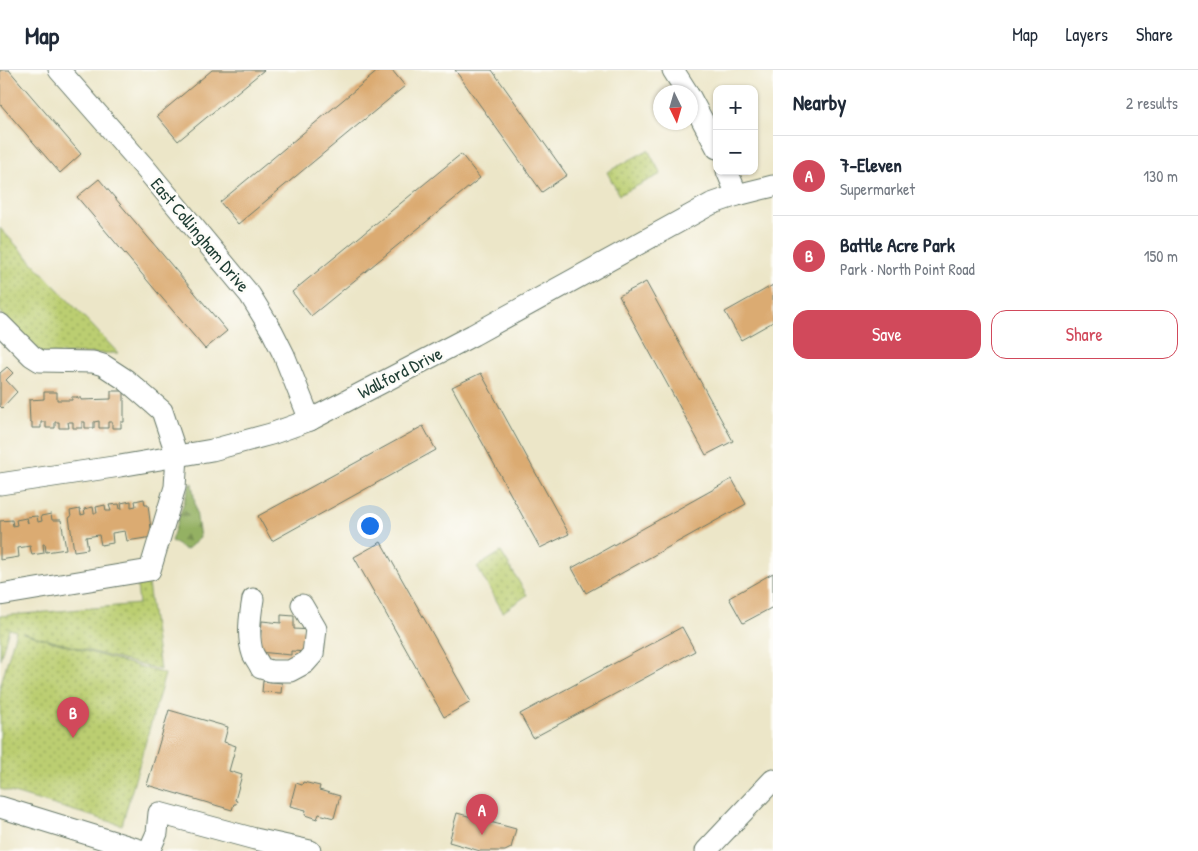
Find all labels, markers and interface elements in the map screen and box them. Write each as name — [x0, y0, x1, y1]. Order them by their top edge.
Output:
text: Map — [25, 19, 59, 51]
text: Map — [1012, 22, 1038, 47]
text: Layers — [1066, 22, 1108, 47]
text: Share — [1136, 22, 1173, 47]
north arrow — [653, 85, 698, 130]
map controls — [713, 85, 758, 175]
button: + — [713, 85, 758, 130]
text: Nearby — [793, 88, 846, 117]
text: 2 results — [1126, 92, 1178, 114]
button: − — [713, 130, 758, 175]
text: 7-Eleven — [840, 152, 902, 178]
text: A — [805, 165, 813, 187]
text: 130 m — [1143, 165, 1178, 187]
street label: East Collingham Drive — [145, 172, 256, 297]
text: Supermarket — [840, 178, 915, 200]
text: Battle Acre Park — [840, 232, 955, 258]
text: B — [805, 245, 813, 267]
text: 150 m — [1144, 245, 1178, 267]
text: Park · North Point Road — [840, 258, 975, 280]
button: Save — [793, 310, 981, 359]
button: Share — [991, 310, 1178, 359]
street label: Wallford Drive — [353, 341, 446, 404]
your location — [357, 513, 383, 539]
pin: B — [57, 697, 89, 738]
pin: A — [466, 794, 498, 835]

